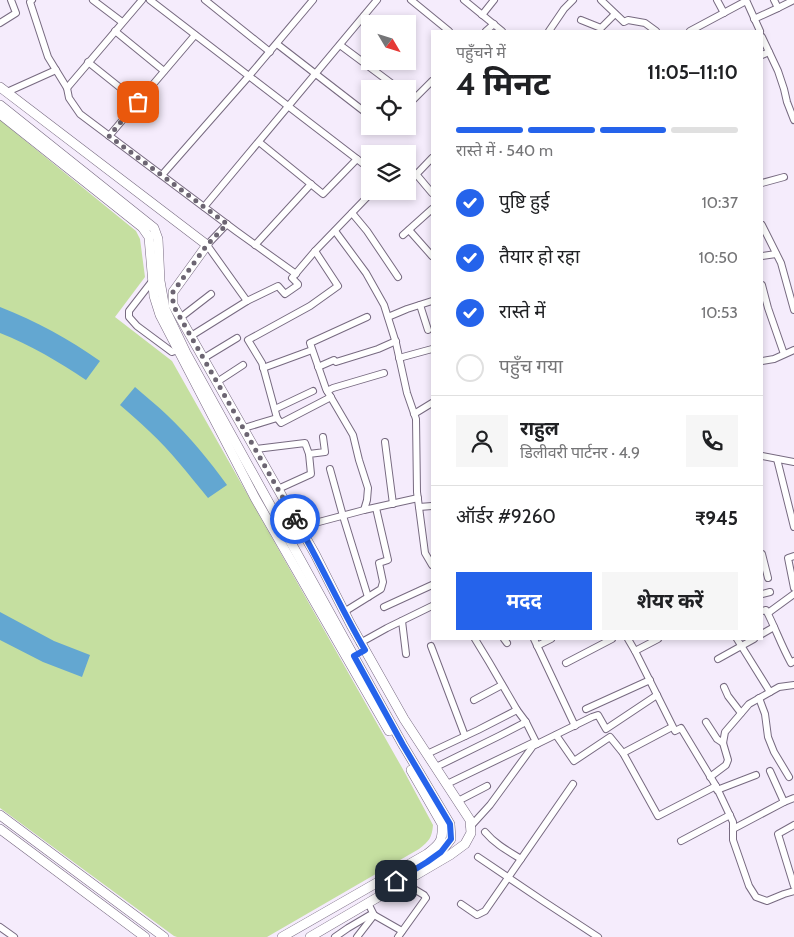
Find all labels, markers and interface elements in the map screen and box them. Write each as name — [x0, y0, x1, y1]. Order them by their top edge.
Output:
north arrow — [361, 15, 416, 70]
map controls — [361, 15, 416, 200]
text: पहुँचने में — [456, 43, 506, 62]
text: 11:05–11:10 — [647, 61, 738, 84]
text: 4 मिनट — [456, 64, 550, 103]
button: locate — [361, 80, 416, 135]
pin — [117, 81, 159, 123]
icon: bag — [124, 88, 152, 116]
text: रास्ते में · 540 m — [456, 141, 553, 160]
button: layers — [361, 145, 416, 200]
icon: check — [456, 189, 484, 217]
text: पुष्टि हुई — [499, 190, 550, 213]
text: 10:37 — [702, 193, 738, 212]
icon: check — [456, 244, 484, 272]
text: तैयार हो रहा — [499, 245, 580, 268]
text: 10:50 — [698, 248, 738, 267]
icon: check — [456, 299, 484, 327]
text: रास्ते में — [499, 300, 546, 323]
text: 10:53 — [701, 303, 738, 322]
text: पहुँच गया — [499, 355, 563, 378]
button: person — [456, 415, 508, 467]
button: phone — [686, 415, 738, 467]
text: राहुल — [520, 417, 559, 440]
text: डिलीवरी पार्टनर · 4.9 — [520, 443, 640, 462]
courier — [270, 494, 320, 544]
icon: bike — [281, 505, 309, 533]
text: ऑर्डर #9260 — [456, 505, 556, 528]
text: ₹945 — [695, 507, 738, 530]
button: मदद — [456, 572, 592, 630]
button: शेयर करें — [602, 572, 738, 630]
pin — [375, 860, 417, 902]
icon: home — [382, 867, 410, 895]

